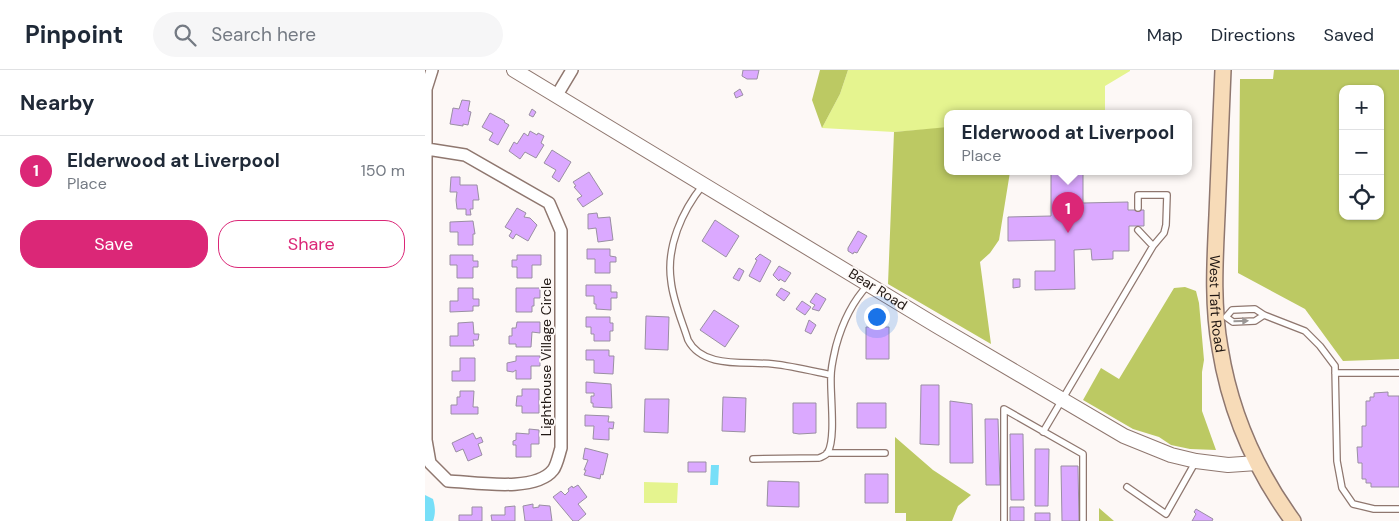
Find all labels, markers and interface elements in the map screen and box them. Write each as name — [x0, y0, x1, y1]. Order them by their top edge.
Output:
search box — [153, 12, 503, 57]
text: Pinpoint — [25, 19, 123, 50]
icon: search — [171, 21, 199, 49]
text: Search here — [211, 22, 316, 47]
text: Map — [1147, 23, 1183, 47]
text: Directions — [1211, 23, 1296, 47]
text: Saved — [1324, 23, 1374, 47]
map controls — [1339, 85, 1384, 220]
button: + — [1339, 85, 1384, 130]
text: Nearby — [20, 89, 94, 117]
popup — [944, 110, 1192, 175]
text: Elderwood at Liverpool — [962, 120, 1174, 145]
button: − — [1339, 130, 1384, 175]
text: Place — [962, 145, 1001, 166]
text: Elderwood at Liverpool — [67, 148, 280, 173]
text: 1 — [33, 160, 39, 181]
text: 150 m — [361, 160, 405, 181]
text: Place — [67, 173, 107, 194]
button: locate — [1339, 175, 1384, 220]
pin: 1 — [1052, 192, 1084, 233]
button: Save — [20, 220, 208, 268]
button: Share — [218, 220, 405, 268]
street label: West Taft Road — [1206, 255, 1230, 354]
street label: Bear Road — [845, 264, 911, 314]
street label: Lighthouse Village Circle — [537, 278, 555, 436]
your location — [864, 304, 890, 330]
one-way arrow — [1233, 317, 1249, 325]

